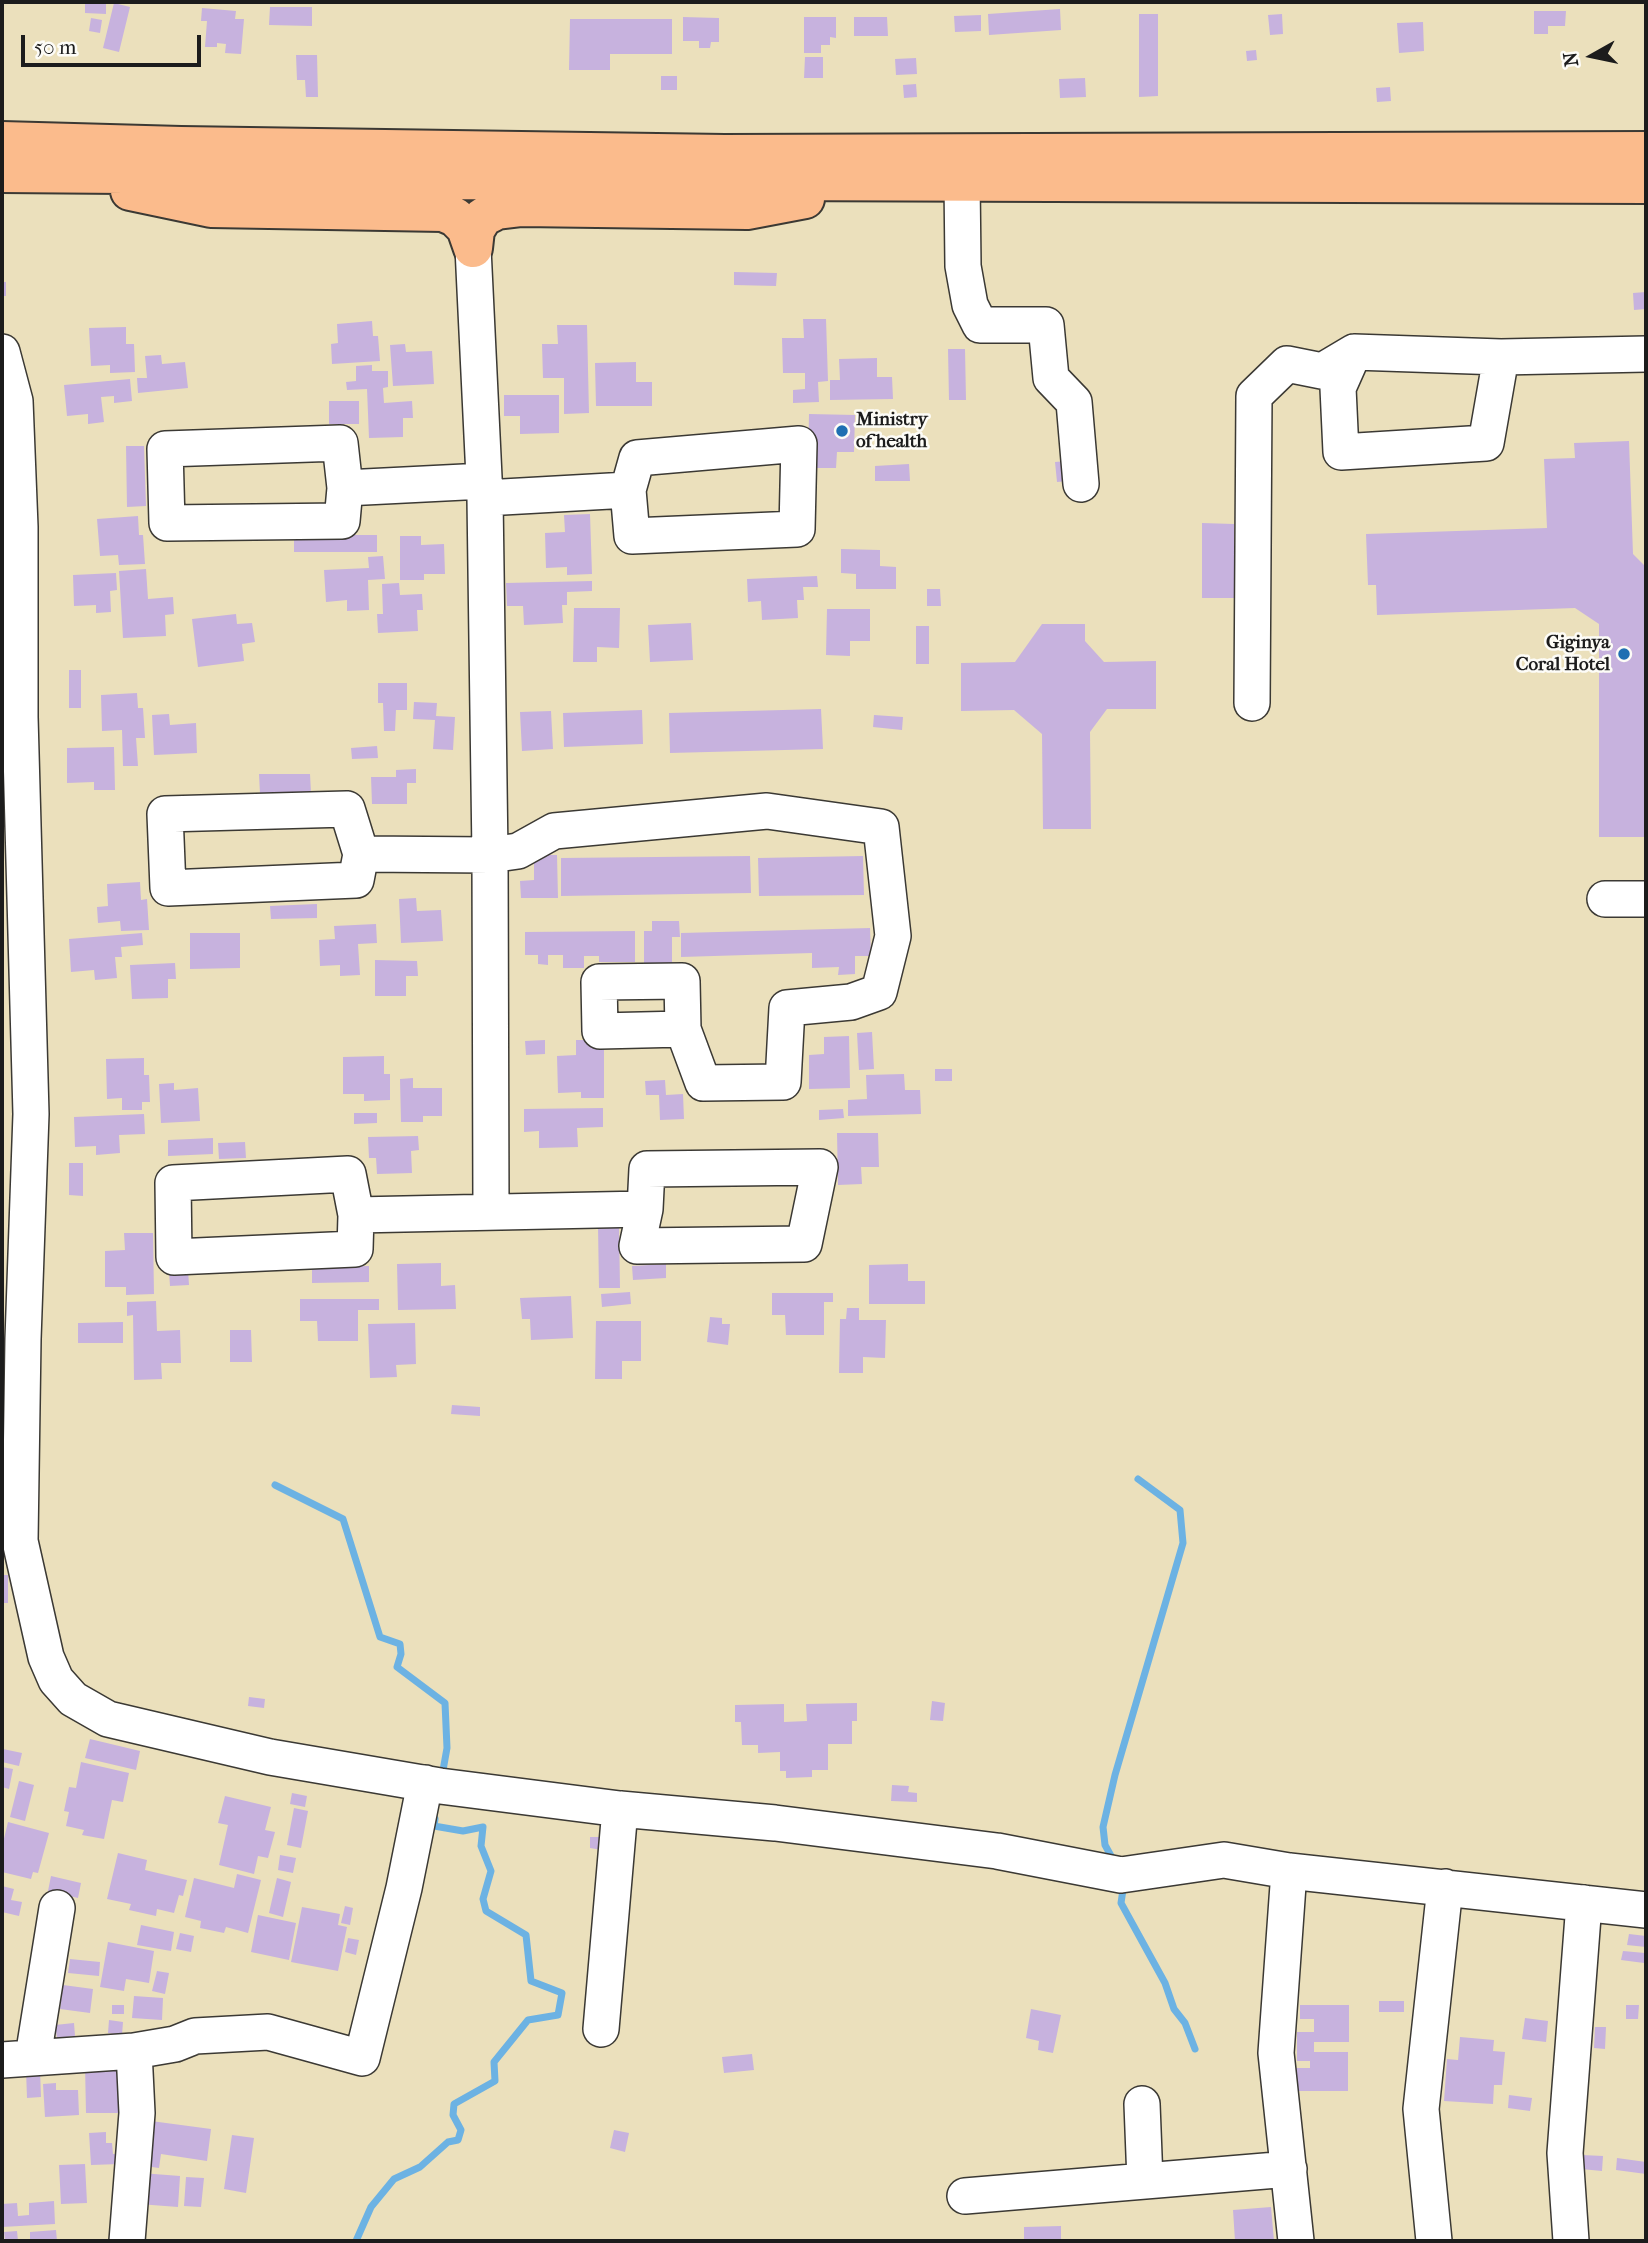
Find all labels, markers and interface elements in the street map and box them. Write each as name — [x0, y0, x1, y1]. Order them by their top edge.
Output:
scale bar — [24, 21, 205, 65]
north arrow — [1557, 21, 1627, 91]
text: 50 m — [34, 35, 77, 59]
text: N — [1559, 50, 1583, 68]
place label: Ministry of health — [856, 409, 928, 453]
marker: Ministry of health — [834, 423, 850, 439]
place label: Giginya Coral Hotel — [1516, 632, 1610, 676]
marker: Giginya Coral Hotel — [1616, 646, 1632, 662]

